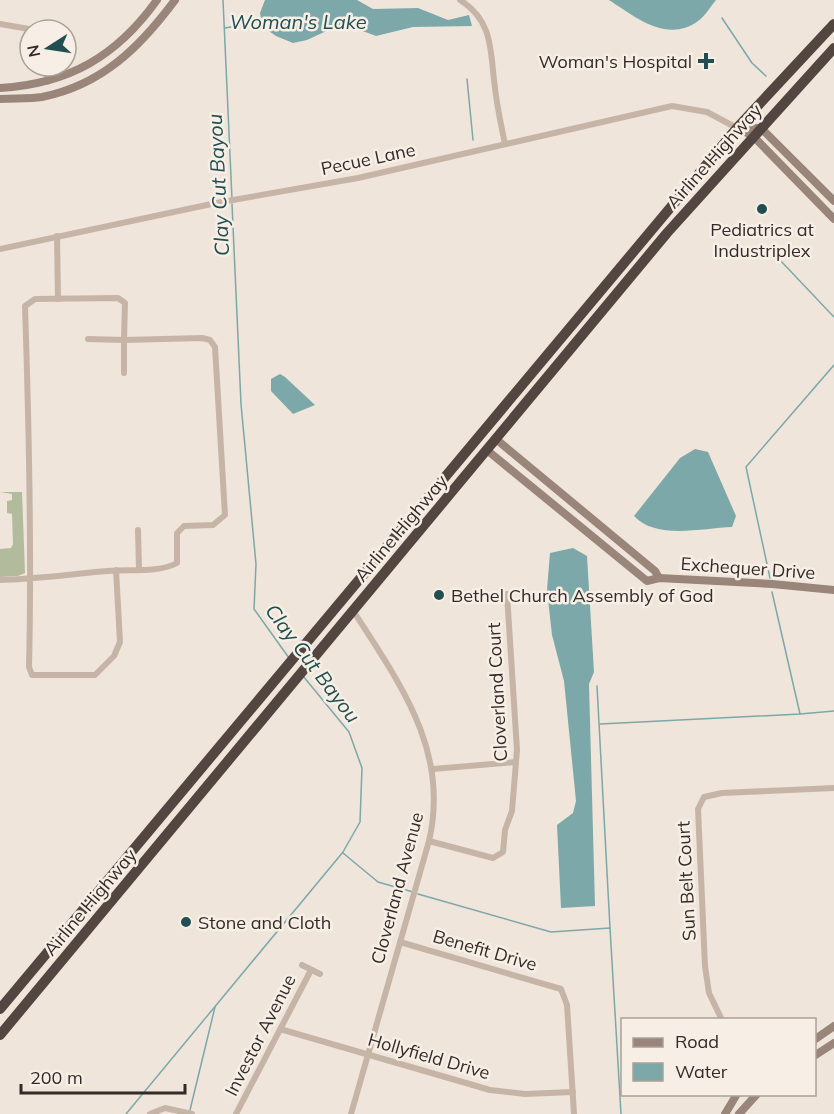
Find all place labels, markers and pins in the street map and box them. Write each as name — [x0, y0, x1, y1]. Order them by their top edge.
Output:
place label: Woman's Hospital — [539, 50, 692, 73]
marker: Woman's Hospital — [697, 52, 715, 70]
marker: Pediatrics at Industriplex — [755, 202, 769, 216]
place label: Pediatrics at Industriplex — [710, 218, 814, 262]
place label: Bethel Church Assembly of God — [451, 584, 714, 607]
marker: Bethel Church Assembly of God — [432, 588, 446, 602]
place label: Stone and Cloth — [198, 911, 331, 934]
marker: Stone and Cloth — [179, 915, 193, 929]

